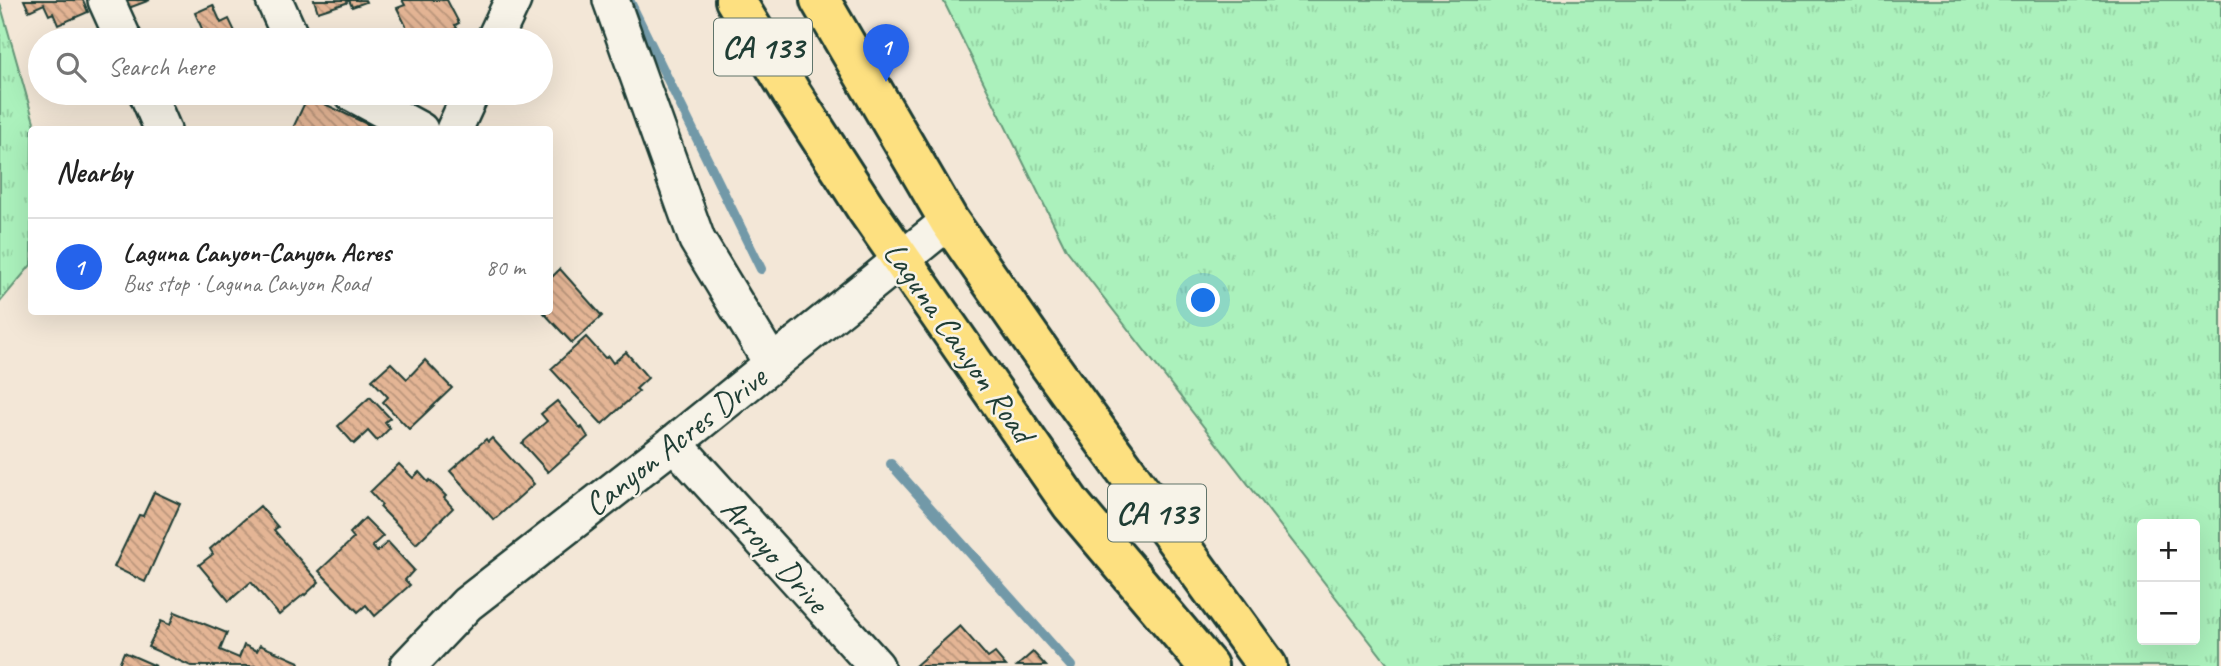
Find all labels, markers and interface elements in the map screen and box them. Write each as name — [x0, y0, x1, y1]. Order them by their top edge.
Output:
road number: CA 133 — [714, 19, 812, 76]
pin: 1 — [863, 24, 909, 82]
search box — [28, 28, 553, 105]
icon: search — [52, 48, 90, 86]
text: Search here — [108, 50, 214, 83]
text: Nearby — [56, 153, 132, 191]
street label: Laguna Canyon Road — [874, 233, 1047, 455]
text: Laguna Canyon-Canyon Acres — [123, 236, 391, 269]
text: 1 — [74, 253, 84, 282]
text: 80 m — [486, 253, 525, 282]
text: Bus stop · Laguna Canyon Road — [123, 269, 369, 298]
your location — [1186, 283, 1220, 317]
street label: Canyon Acres Drive — [575, 355, 776, 525]
road number: CA 133 — [1108, 485, 1206, 542]
street label: Arroyo Drive — [712, 488, 840, 623]
map controls — [2137, 519, 2200, 645]
button: + — [2137, 519, 2200, 582]
button: − — [2137, 582, 2200, 645]

